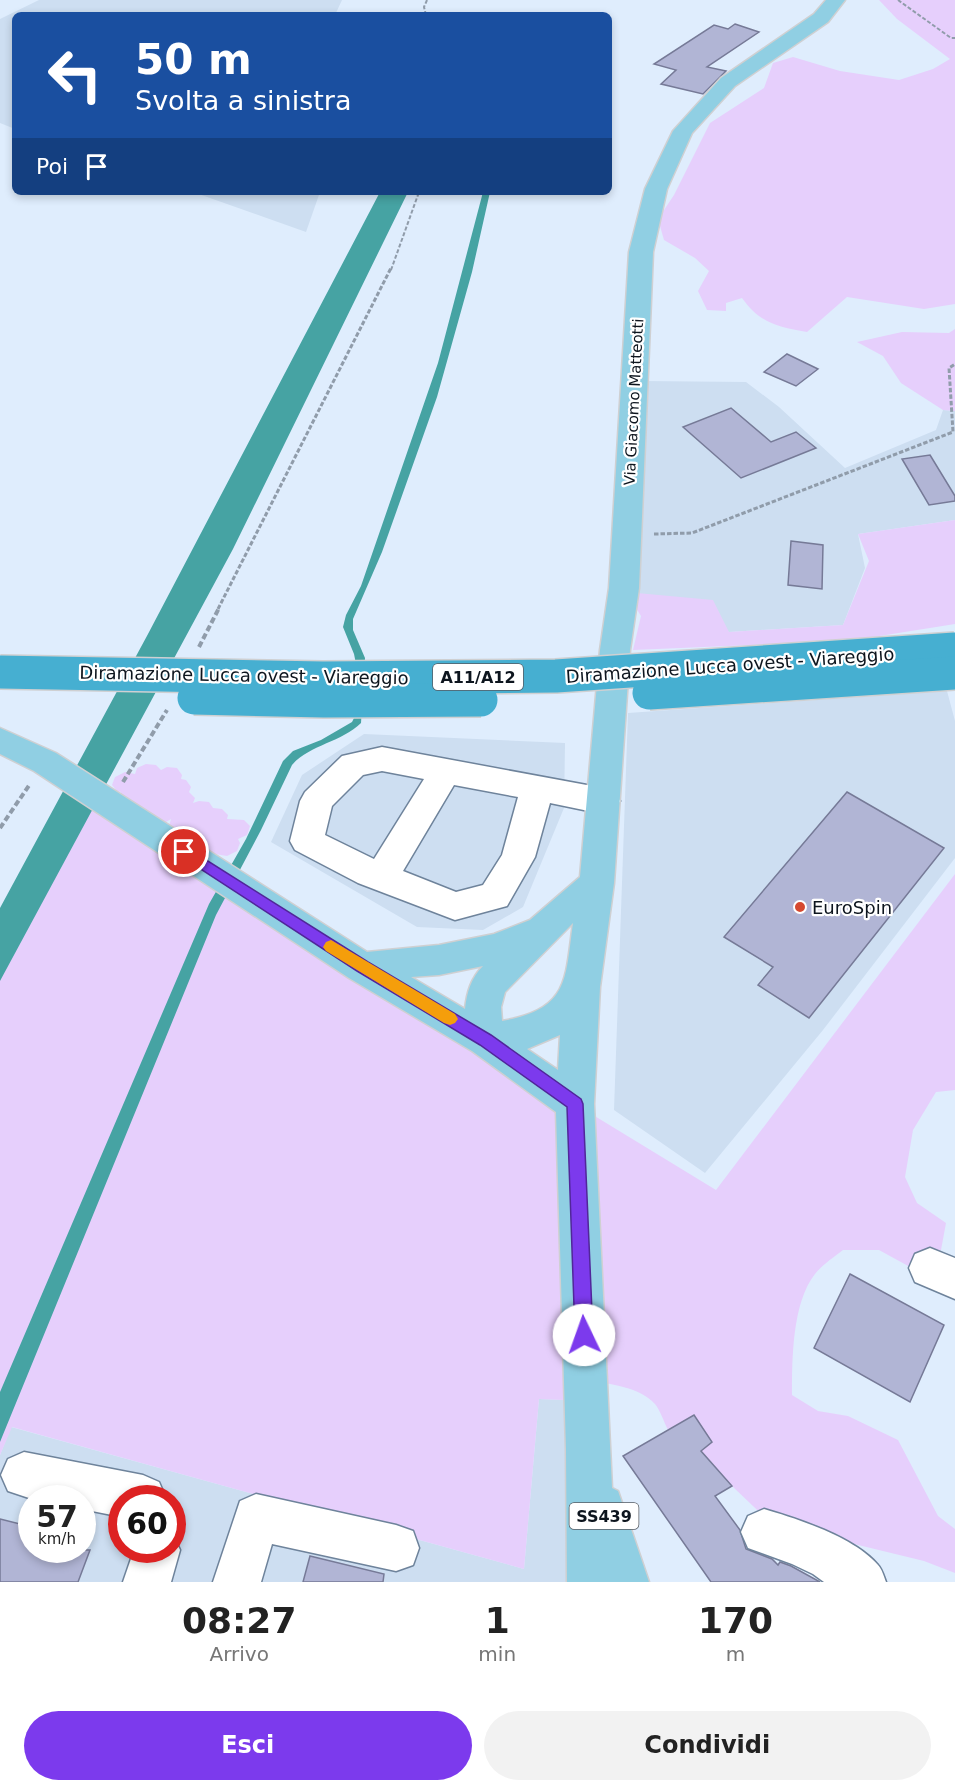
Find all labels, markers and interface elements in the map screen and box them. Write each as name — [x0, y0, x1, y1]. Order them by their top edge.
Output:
text: 50 m — [135, 35, 252, 84]
icon: left — [36, 36, 114, 114]
text: Svolta a sinistra — [135, 85, 351, 116]
icon: arrive — [80, 150, 113, 183]
text: Poi — [36, 154, 68, 179]
street label: Via Giacomo Matteotti — [621, 318, 647, 486]
street label: Diramazione Lucca ovest - Viareggio — [565, 643, 895, 687]
street label: Diramazione Lucca ovest - Viareggio — [79, 662, 409, 688]
road number: A11/A12 — [433, 664, 523, 690]
pin — [158, 826, 209, 877]
icon: arrive — [167, 835, 200, 868]
place label: EuroSpin — [812, 897, 892, 918]
marker: EuroSpin — [793, 900, 807, 914]
position arrow — [552, 1303, 616, 1367]
speed limit sign: 60 — [108, 1485, 186, 1563]
text: 57 — [36, 1499, 78, 1534]
road number: SS439 — [570, 1503, 638, 1529]
text: km/h — [38, 1530, 76, 1548]
text: 08:27 — [182, 1600, 296, 1641]
text: 1 — [485, 1600, 510, 1641]
text: 170 — [698, 1600, 773, 1641]
text: Arrivo — [209, 1642, 269, 1666]
text: min — [478, 1642, 516, 1666]
text: m — [726, 1642, 745, 1666]
button: Esci — [24, 1711, 472, 1780]
button: Condividi — [484, 1711, 931, 1780]

